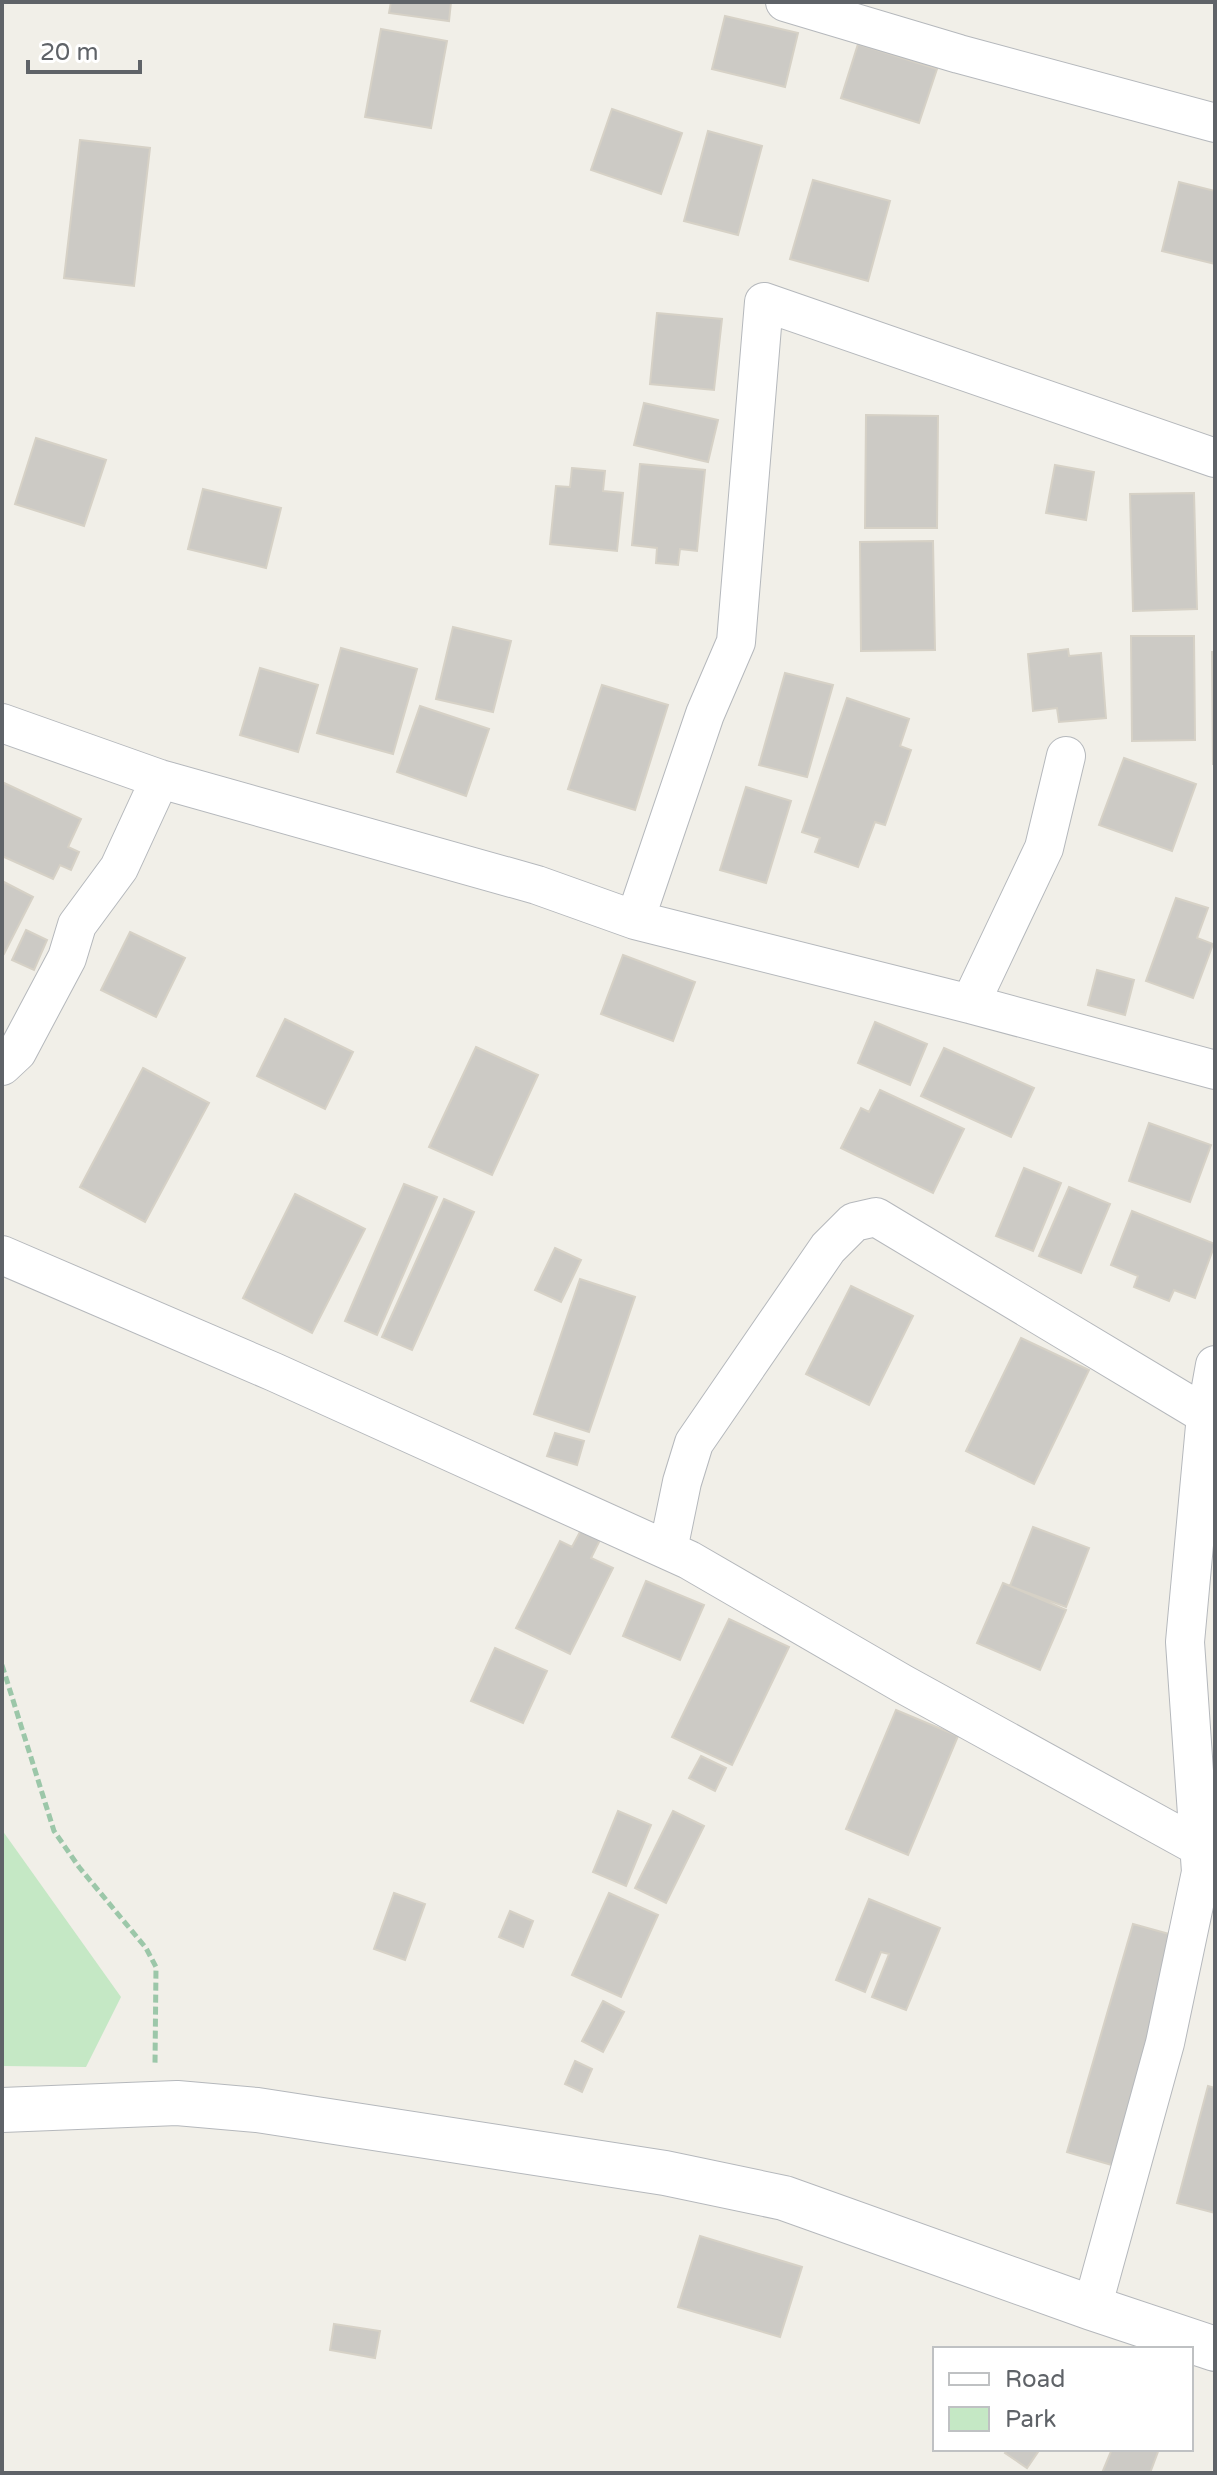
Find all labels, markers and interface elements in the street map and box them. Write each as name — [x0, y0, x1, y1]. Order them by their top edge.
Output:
scale bar — [28, 24, 140, 74]
text: 20 m — [40, 38, 98, 67]
legend — [933, 2347, 1193, 2451]
text: Road — [1005, 2365, 1065, 2394]
text: Park — [1005, 2405, 1056, 2434]

